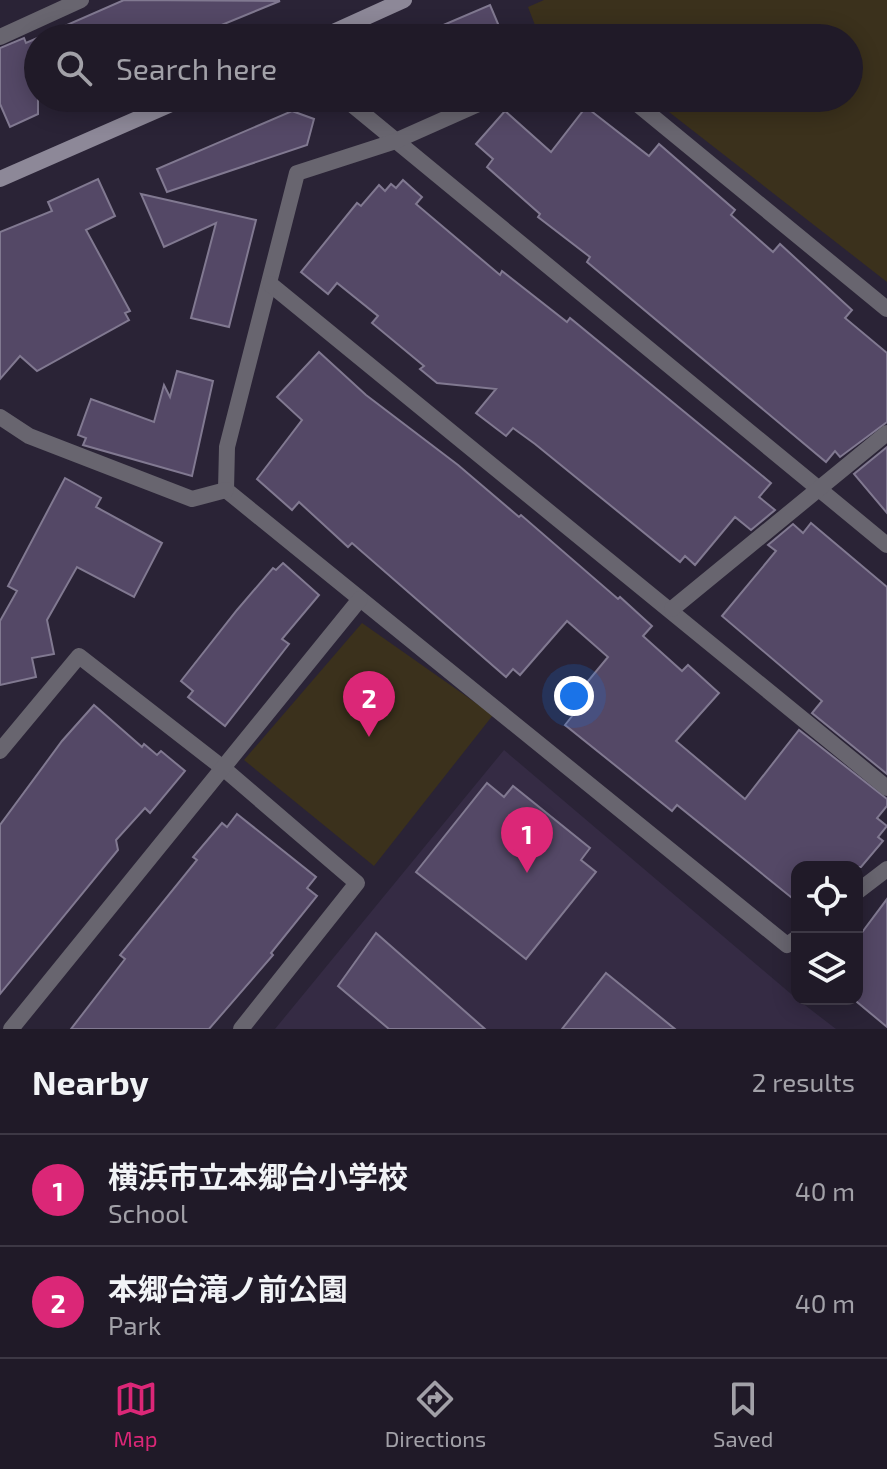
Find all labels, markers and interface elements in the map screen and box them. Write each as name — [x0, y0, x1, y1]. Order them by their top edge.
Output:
search box — [24, 24, 863, 112]
icon: search — [52, 46, 96, 90]
text: Search here — [116, 50, 277, 86]
pin: 2 — [343, 671, 395, 737]
your location — [554, 676, 594, 716]
pin: 1 — [501, 807, 553, 873]
map controls — [791, 861, 863, 1005]
button: locate — [791, 861, 863, 933]
button: layers — [791, 933, 863, 1005]
text: Nearby — [32, 1061, 149, 1102]
text: 2 results — [752, 1066, 855, 1097]
text: 横浜市立本郷台小学校 — [108, 1158, 408, 1194]
text: 1 — [52, 1175, 64, 1206]
text: 40 m — [795, 1175, 855, 1206]
text: School — [108, 1197, 188, 1228]
text: 本郷台滝ノ前公園 — [108, 1270, 348, 1306]
text: 2 — [50, 1287, 66, 1318]
text: 40 m — [795, 1287, 855, 1318]
text: Park — [108, 1309, 161, 1340]
tab: Map — [114, 1377, 158, 1451]
tab: Directions — [385, 1377, 486, 1451]
tab: Saved — [713, 1377, 773, 1451]

